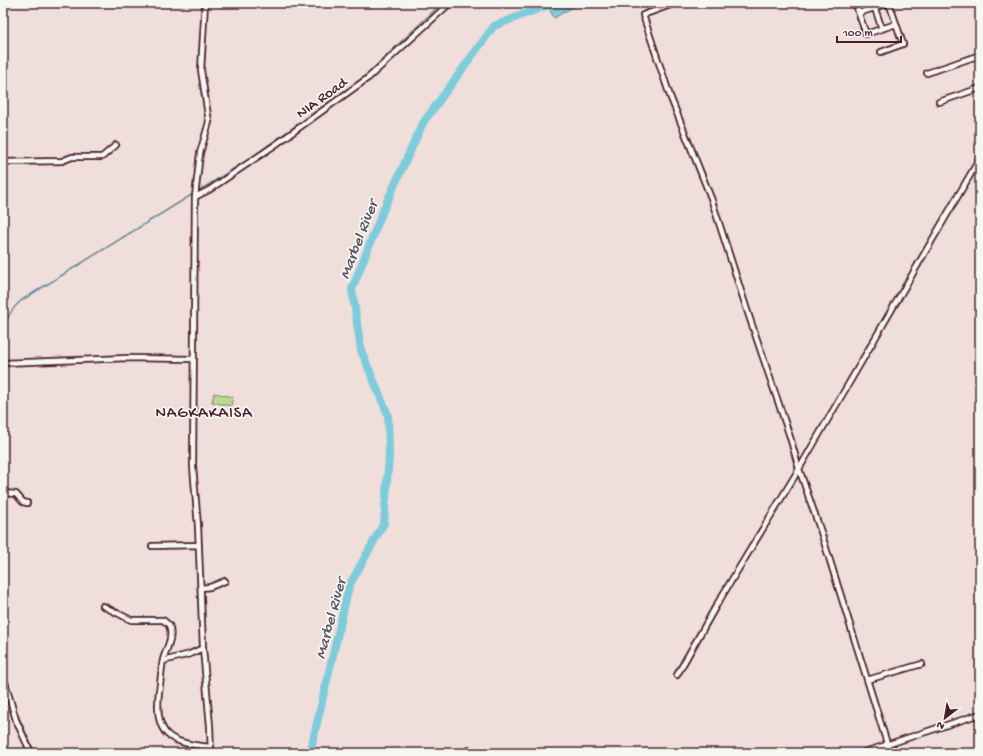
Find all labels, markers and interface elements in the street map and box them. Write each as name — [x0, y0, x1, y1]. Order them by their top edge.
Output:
scale bar — [837, 18, 901, 44]
text: 100 m — [842, 27, 873, 41]
street label: NIA Road — [293, 73, 352, 123]
water label: Marbel River — [337, 195, 385, 282]
district label: NAGKAKAISA — [155, 405, 253, 424]
water label: Marbel River — [313, 573, 353, 661]
north arrow — [925, 698, 965, 738]
text: N — [935, 718, 947, 732]

